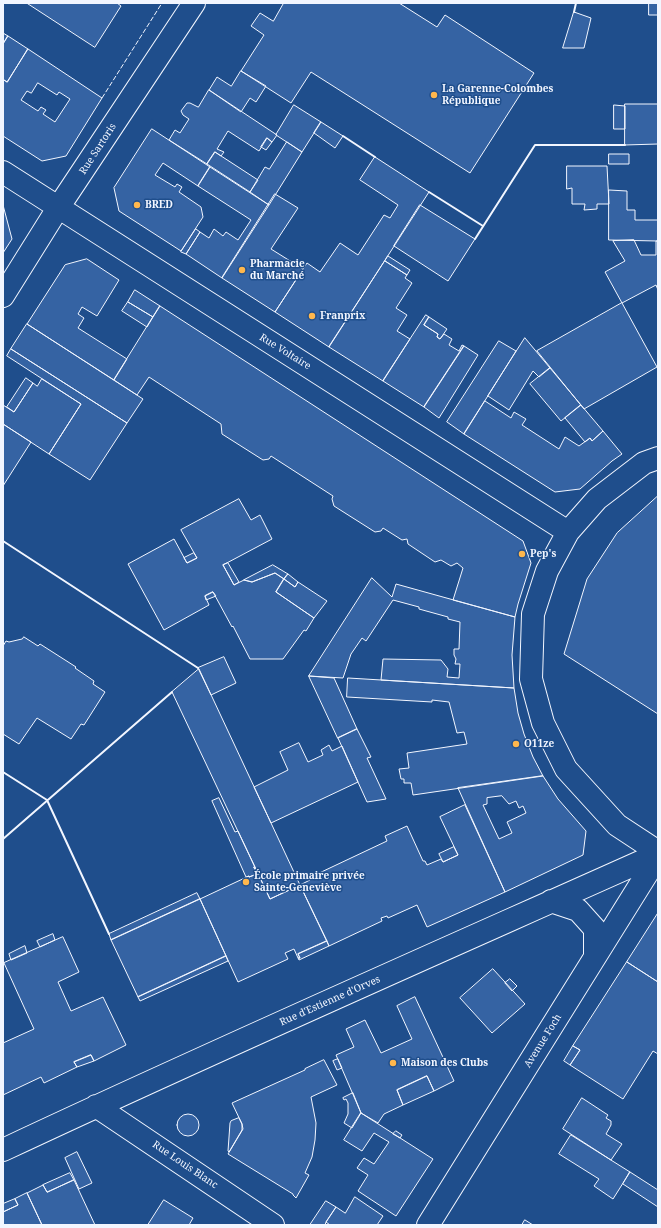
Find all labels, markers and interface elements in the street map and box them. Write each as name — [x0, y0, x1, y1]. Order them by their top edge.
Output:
place label: La Garenne-Colombes République — [442, 83, 553, 106]
marker: La Garenne-Colombes République — [429, 90, 439, 100]
street label: Rue Sartoris — [77, 121, 119, 177]
place label: BRED — [145, 199, 173, 211]
marker: BRED — [132, 200, 142, 210]
place label: Pharmacie du Marché — [250, 258, 305, 282]
marker: Pharmacie du Marché — [237, 265, 247, 275]
place label: Franprix — [320, 310, 366, 322]
marker: Franprix — [307, 311, 317, 321]
street label: Rue Voltaire — [257, 331, 313, 373]
place label: Pep's — [530, 548, 556, 560]
marker: Pep's — [517, 549, 527, 559]
place label: O11ze — [524, 738, 554, 750]
marker: O11ze — [511, 739, 521, 749]
place label: École primaire privée Sainte-Geneviève — [254, 870, 365, 894]
marker: École primaire privée Sainte-Geneviève — [241, 877, 251, 887]
street label: Rue d'Estienne d'Orves — [278, 973, 382, 1029]
street label: Avenue Foch — [522, 1012, 564, 1070]
place label: Maison des Clubs — [401, 1057, 488, 1069]
marker: Maison des Clubs — [388, 1058, 398, 1068]
street label: Rue Louis Blanc — [150, 1139, 220, 1191]

